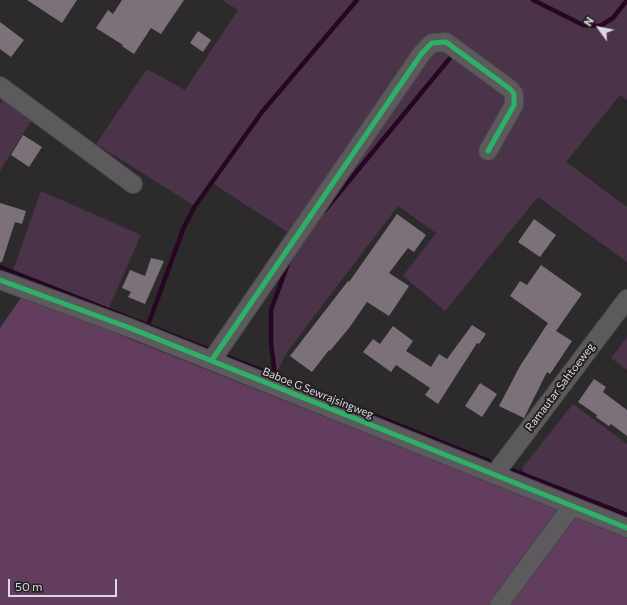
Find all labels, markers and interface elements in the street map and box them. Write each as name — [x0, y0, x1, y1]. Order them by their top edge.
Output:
north arrow — [579, 8, 619, 48]
text: N — [581, 14, 596, 28]
street label: Ramautar Sahtoeweg — [523, 340, 597, 434]
street label: Baboe G Sewrajsingweg — [261, 365, 375, 421]
scale bar — [10, 571, 119, 597]
text: 50 m — [15, 579, 43, 593]

